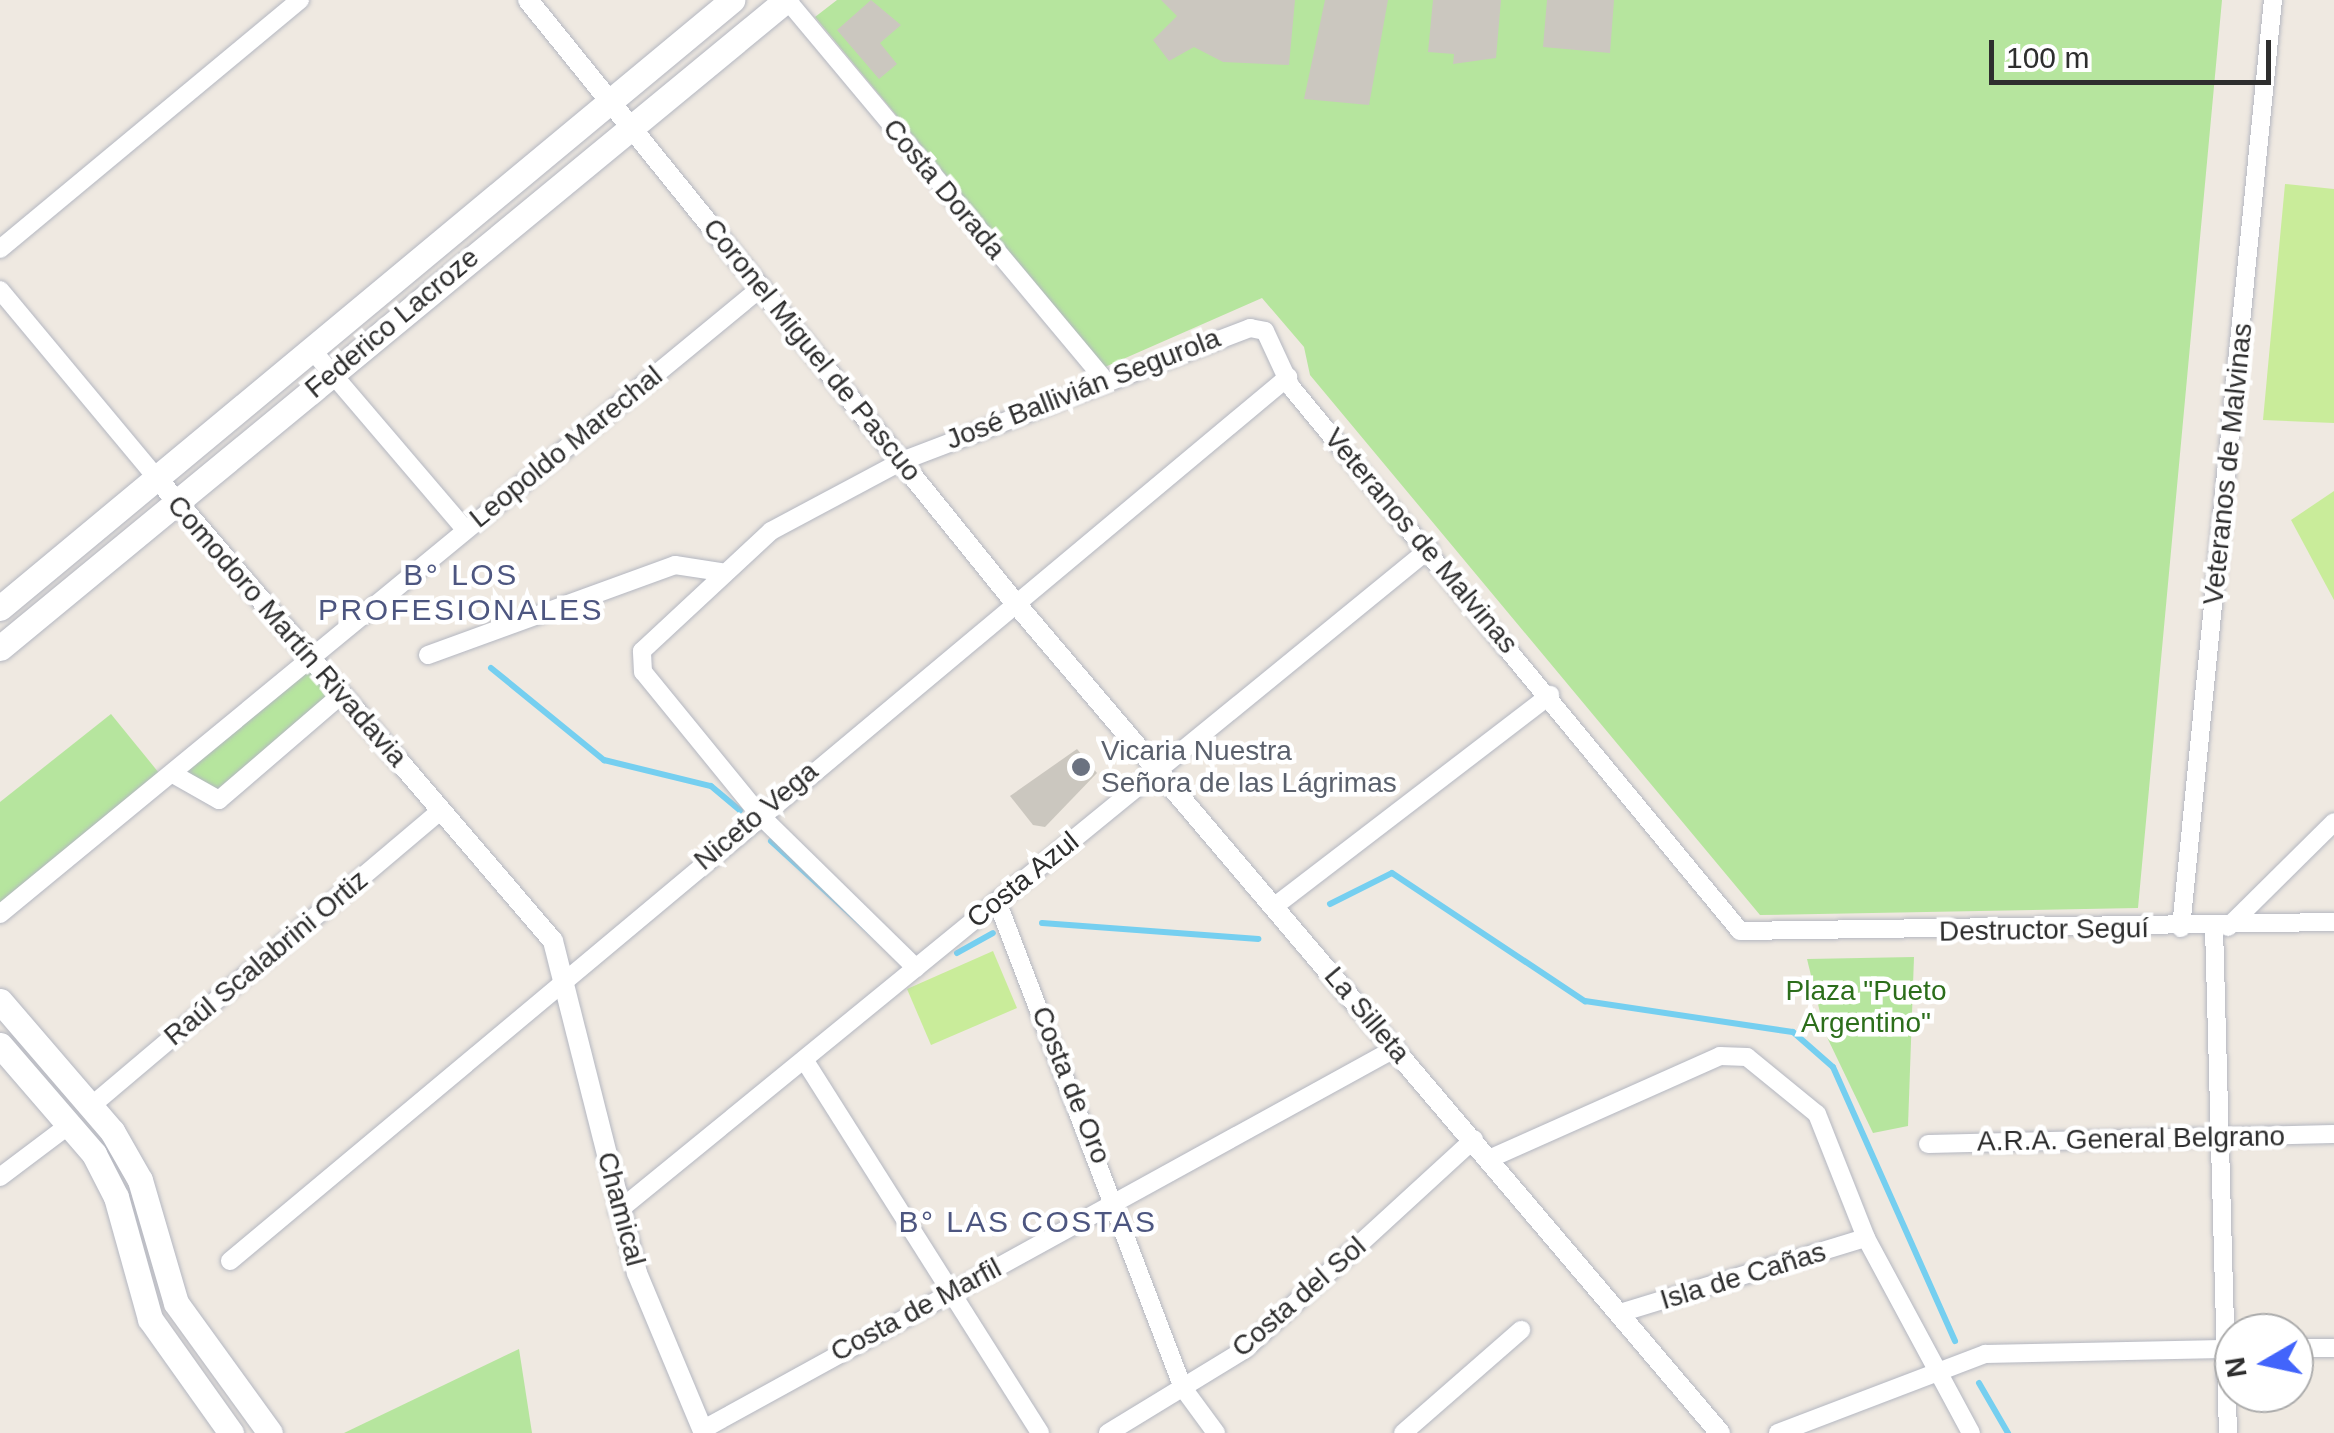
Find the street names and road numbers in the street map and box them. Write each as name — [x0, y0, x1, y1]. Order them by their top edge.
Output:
street label: Costa Dorada — [876, 112, 1012, 266]
street label: Coronel Miguel de Pascuo — [696, 212, 928, 488]
street label: Federico Lacroze — [298, 241, 486, 405]
street label: José Ballivián Segurola — [941, 321, 1225, 457]
street label: Veteranos de Malvinas — [2196, 321, 2260, 607]
street label: Leopoldo Marechal — [463, 359, 669, 535]
street label: Veteranos de Malvinas — [1317, 422, 1525, 660]
street label: Comodoro Martín Rivadavia — [160, 488, 414, 774]
street label: Niceto Vega — [687, 755, 825, 877]
street label: Costa Azul — [960, 824, 1086, 936]
street label: Raúl Scalabrini Ortiz — [157, 863, 375, 1053]
street label: Destructor Seguí — [1939, 911, 2149, 949]
street label: La Silleta — [1317, 960, 1417, 1070]
street label: Costa de Oro — [1024, 1002, 1118, 1168]
street label: A.R.A. General Belgrano — [1977, 1120, 2285, 1158]
street label: Chamical — [590, 1148, 652, 1270]
street label: Costa del Sol — [1225, 1230, 1373, 1364]
street label: Isla de Cañas — [1656, 1235, 1830, 1317]
street label: Costa de Marfil — [825, 1251, 1007, 1369]

